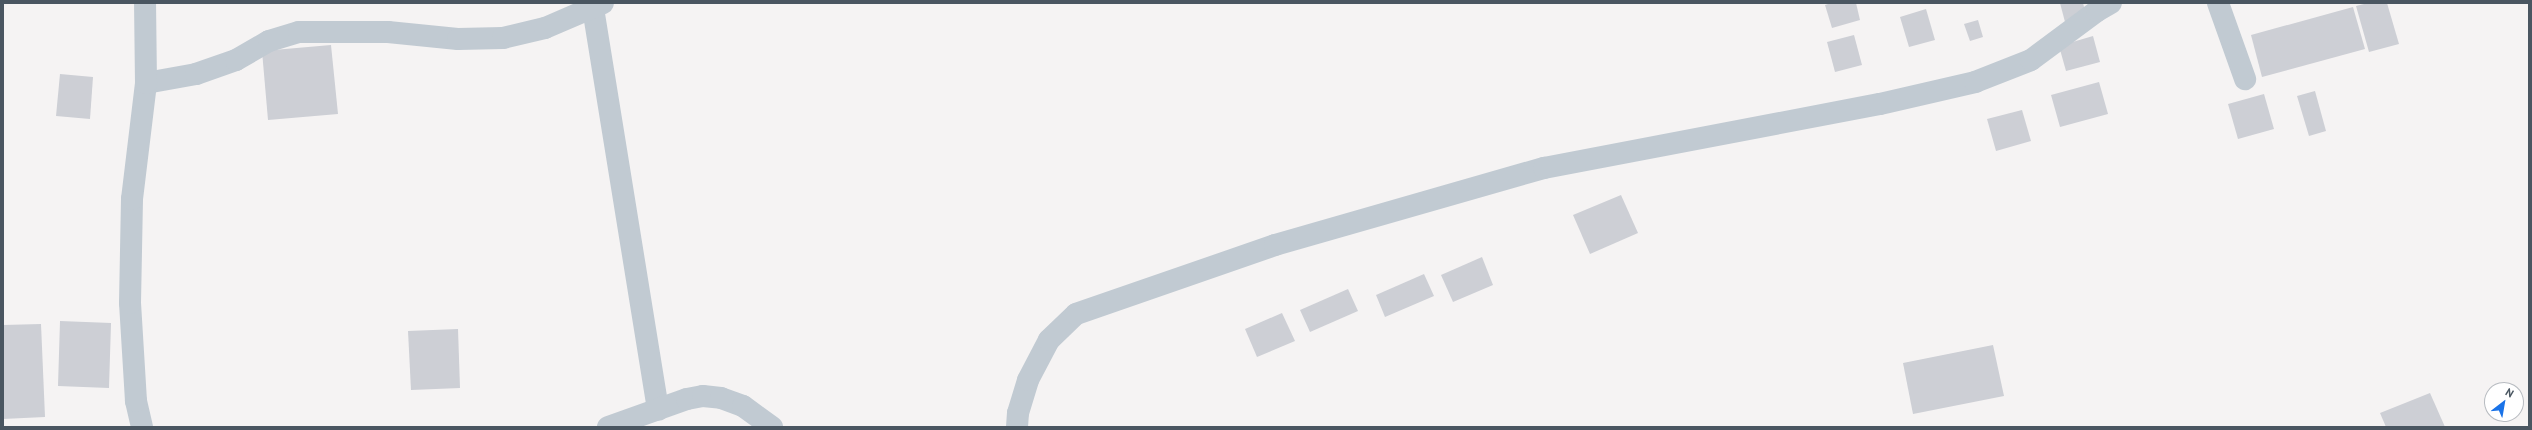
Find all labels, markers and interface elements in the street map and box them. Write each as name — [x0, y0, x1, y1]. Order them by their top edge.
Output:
north arrow — [2484, 382, 2524, 422]
text: N — [2503, 385, 2516, 400]

